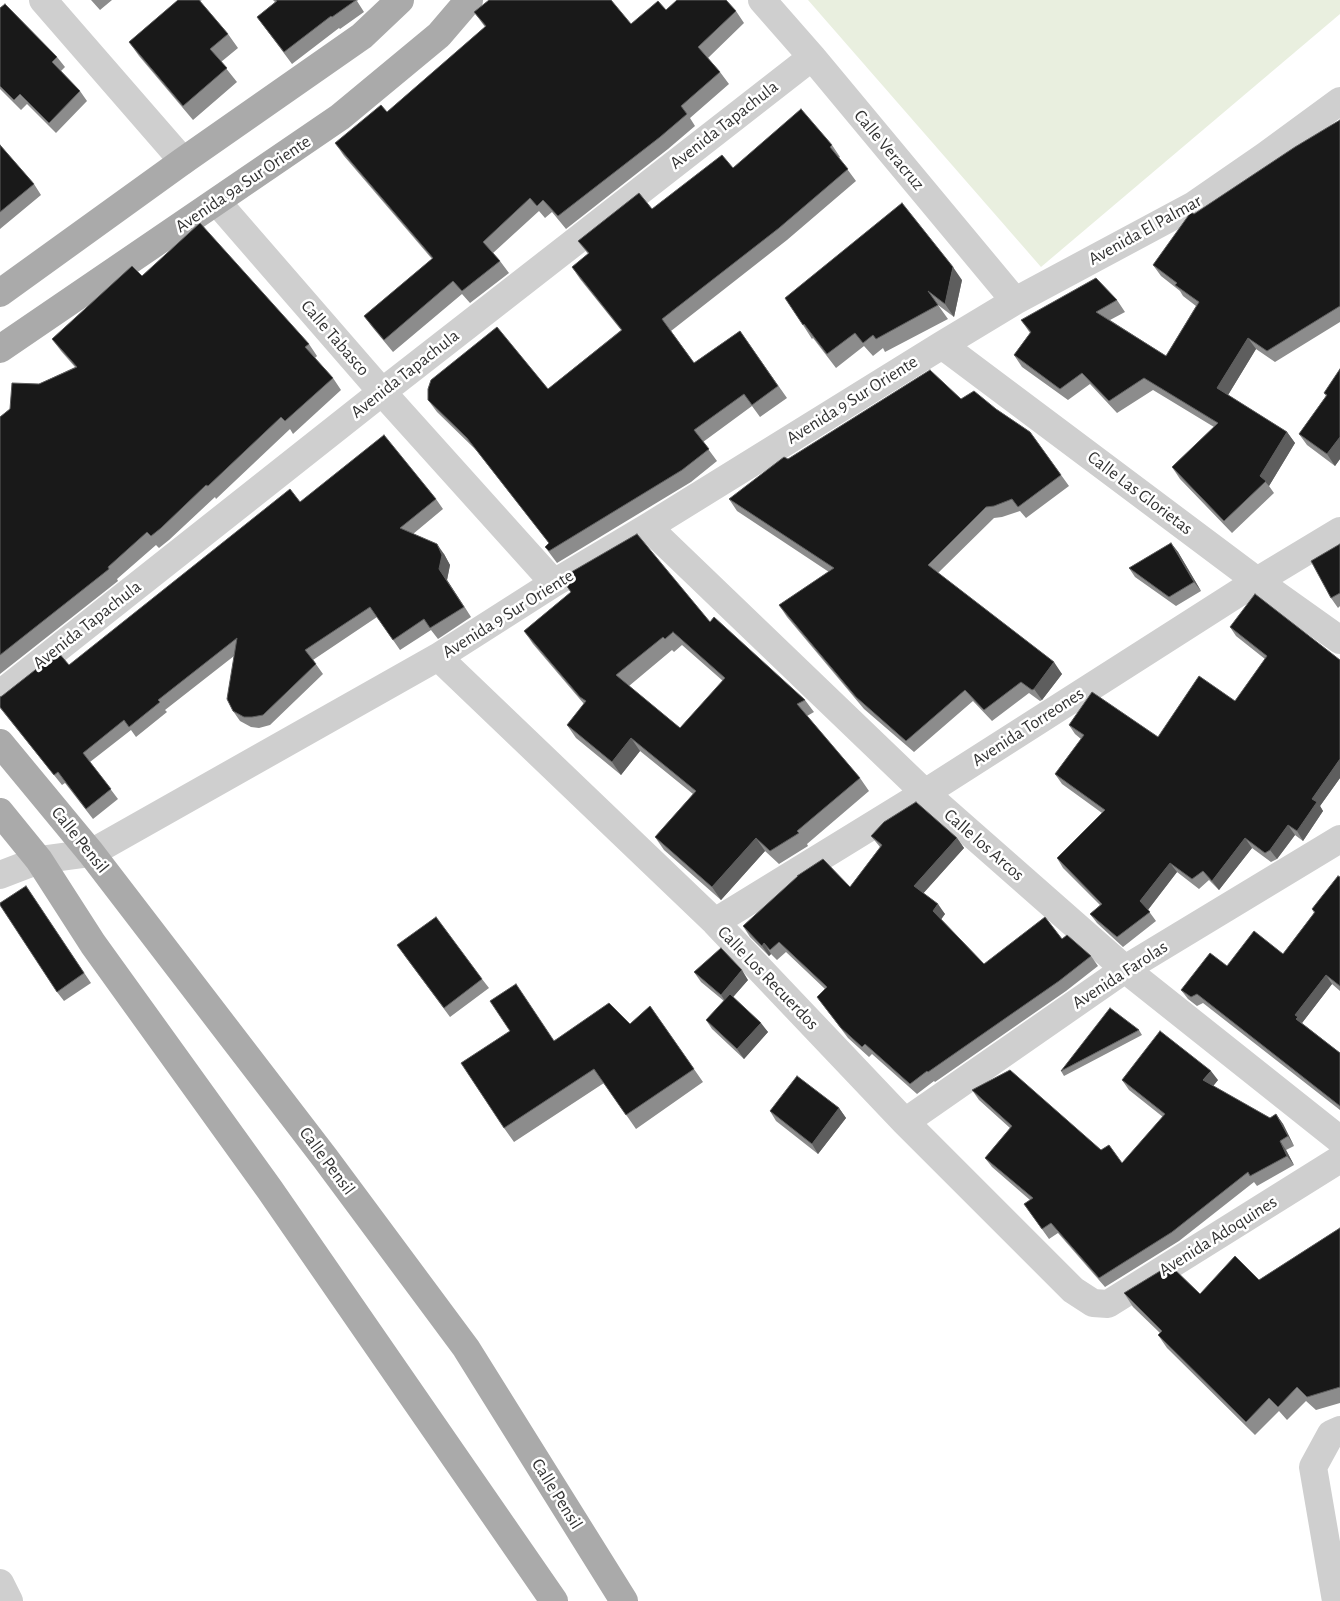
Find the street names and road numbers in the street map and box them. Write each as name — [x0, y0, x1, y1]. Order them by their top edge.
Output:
street label: Avenida Tapachula — [665, 76, 783, 174]
street label: Calle Veracruz — [849, 105, 929, 195]
street label: Avenida 9a Sur Oriente — [171, 131, 315, 237]
street label: Avenida El Palmar — [1085, 190, 1205, 270]
street label: Calle Tabasco — [296, 296, 374, 380]
street label: Avenida Tapachula — [346, 325, 464, 423]
street label: Avenida 9 Sur Oriente — [782, 351, 922, 449]
street label: Calle Las Glorietas — [1083, 446, 1197, 540]
street label: Avenida 9 Sur Oriente — [438, 565, 578, 663]
street label: Avenida Tapachula — [28, 576, 146, 674]
street label: Avenida Torreones — [968, 683, 1088, 771]
street label: Calle Pensil — [47, 802, 113, 878]
street label: Calle los Arcos — [939, 804, 1029, 886]
street label: Calle Los Recuerdos — [713, 922, 823, 1034]
street label: Avenida Farolas — [1068, 936, 1172, 1014]
street label: Calle Pensil — [294, 1123, 360, 1199]
street label: Avenida Adoquines — [1155, 1191, 1281, 1281]
street label: Calle Pensil — [527, 1455, 587, 1533]

